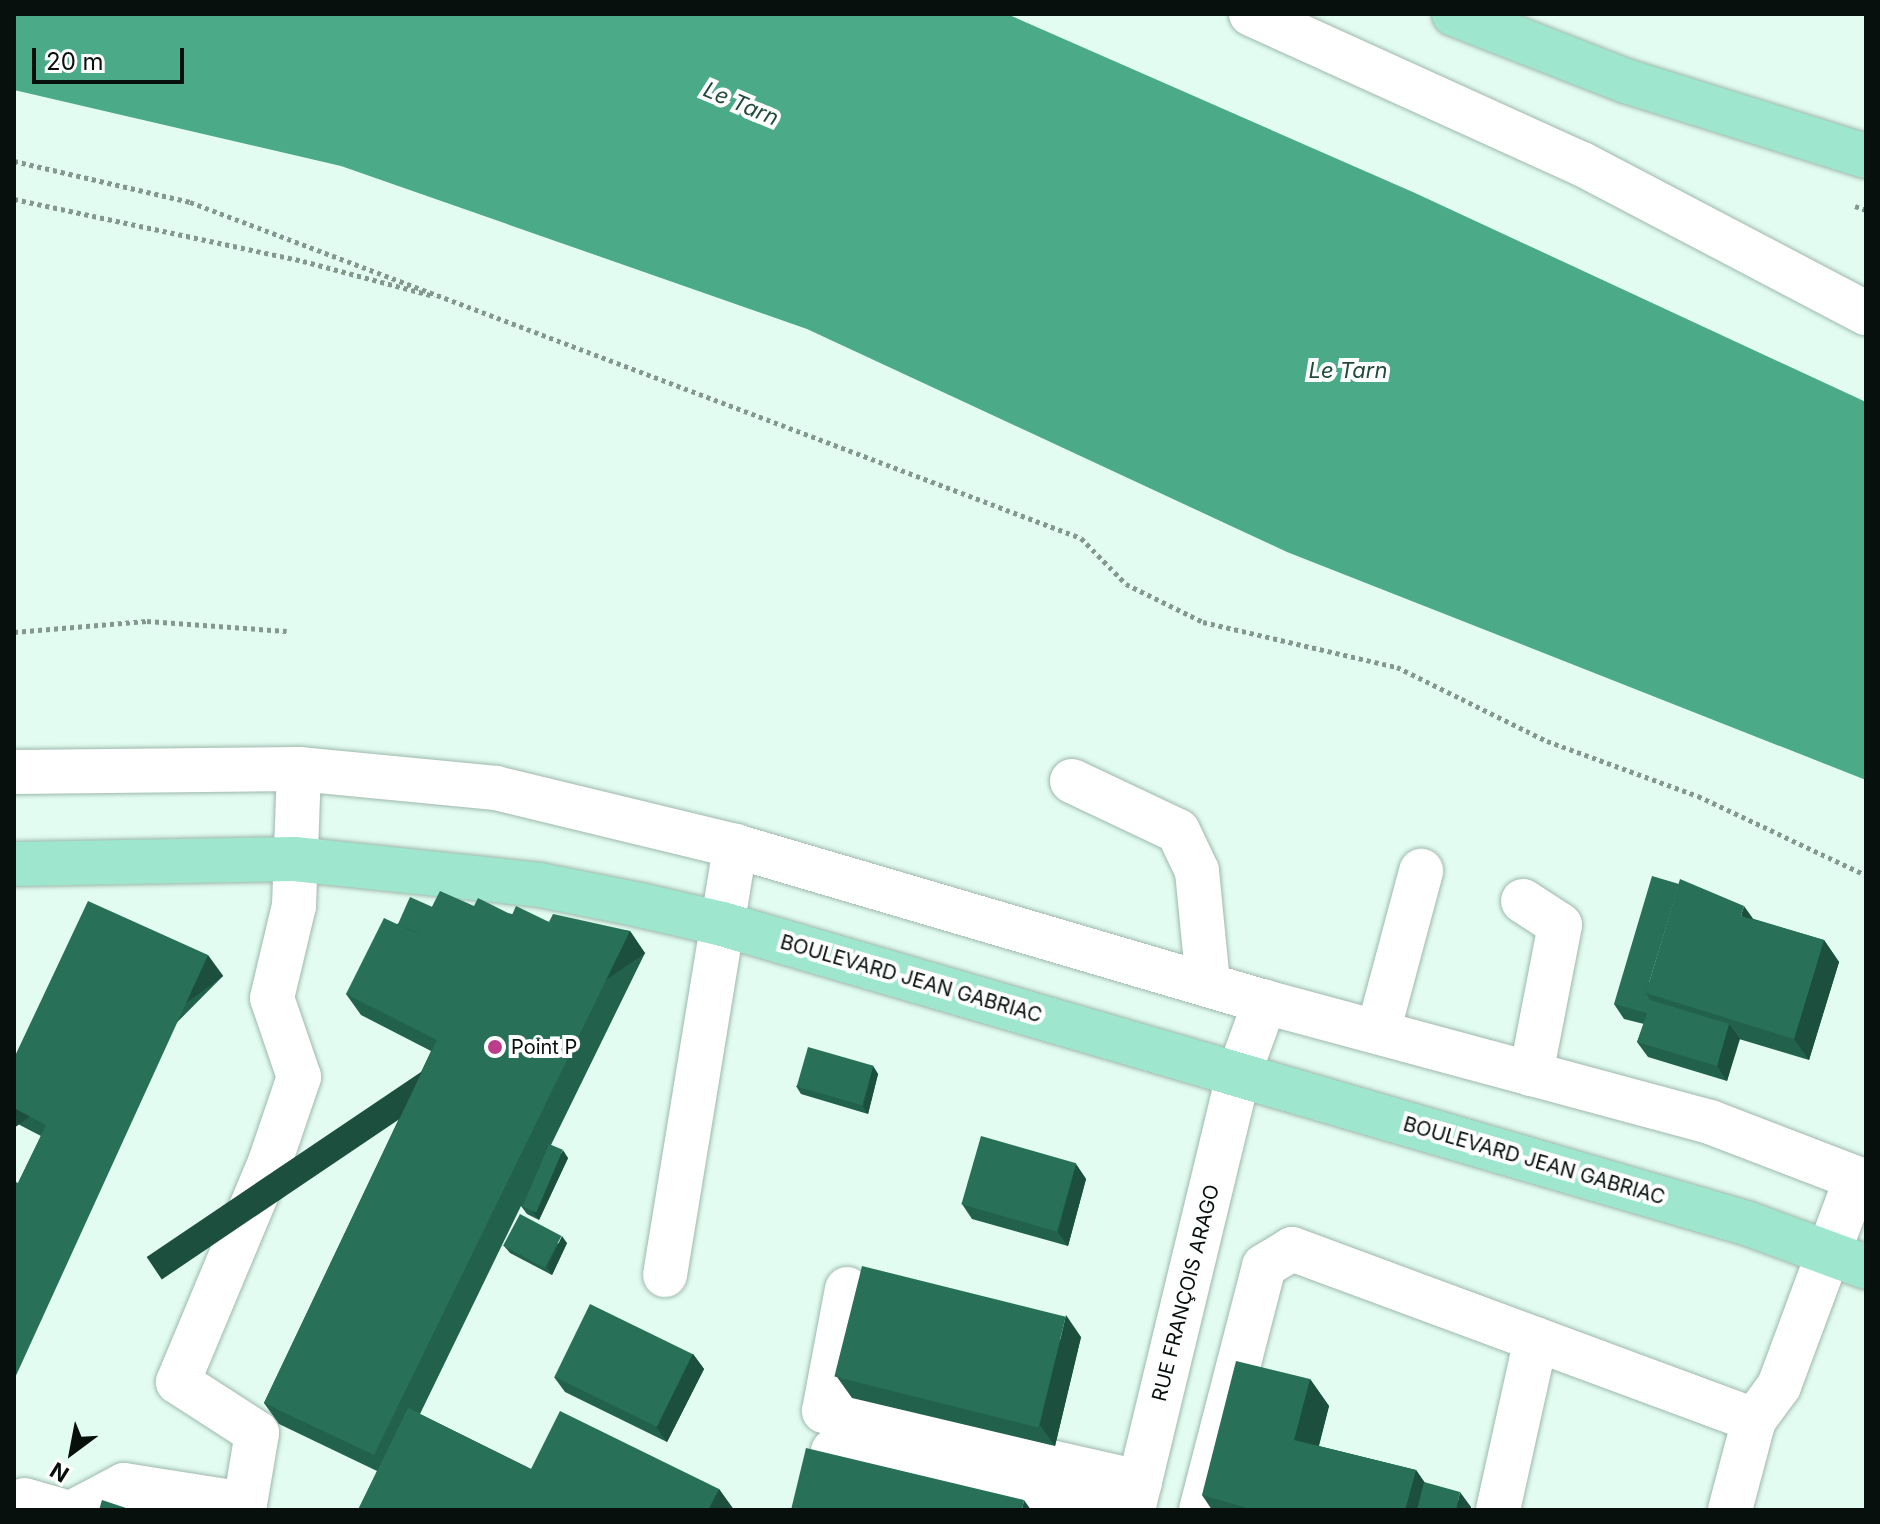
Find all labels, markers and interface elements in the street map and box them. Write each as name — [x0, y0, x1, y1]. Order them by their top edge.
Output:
scale bar — [36, 32, 188, 82]
text: 20 m — [46, 47, 104, 76]
water label: Le Tarn — [700, 76, 782, 132]
water label: Le Tarn — [1309, 358, 1387, 384]
street label: BOULEVARD JEAN GABRIAC — [777, 930, 1045, 1028]
place label: Point P — [511, 1035, 577, 1059]
marker: Point P — [486, 1038, 504, 1056]
street label: BOULEVARD JEAN GABRIAC — [1400, 1112, 1668, 1210]
street label: RUE FRANÇOIS ARAGO — [1147, 1182, 1225, 1404]
north arrow — [32, 1412, 112, 1492]
text: N — [45, 1457, 73, 1488]

